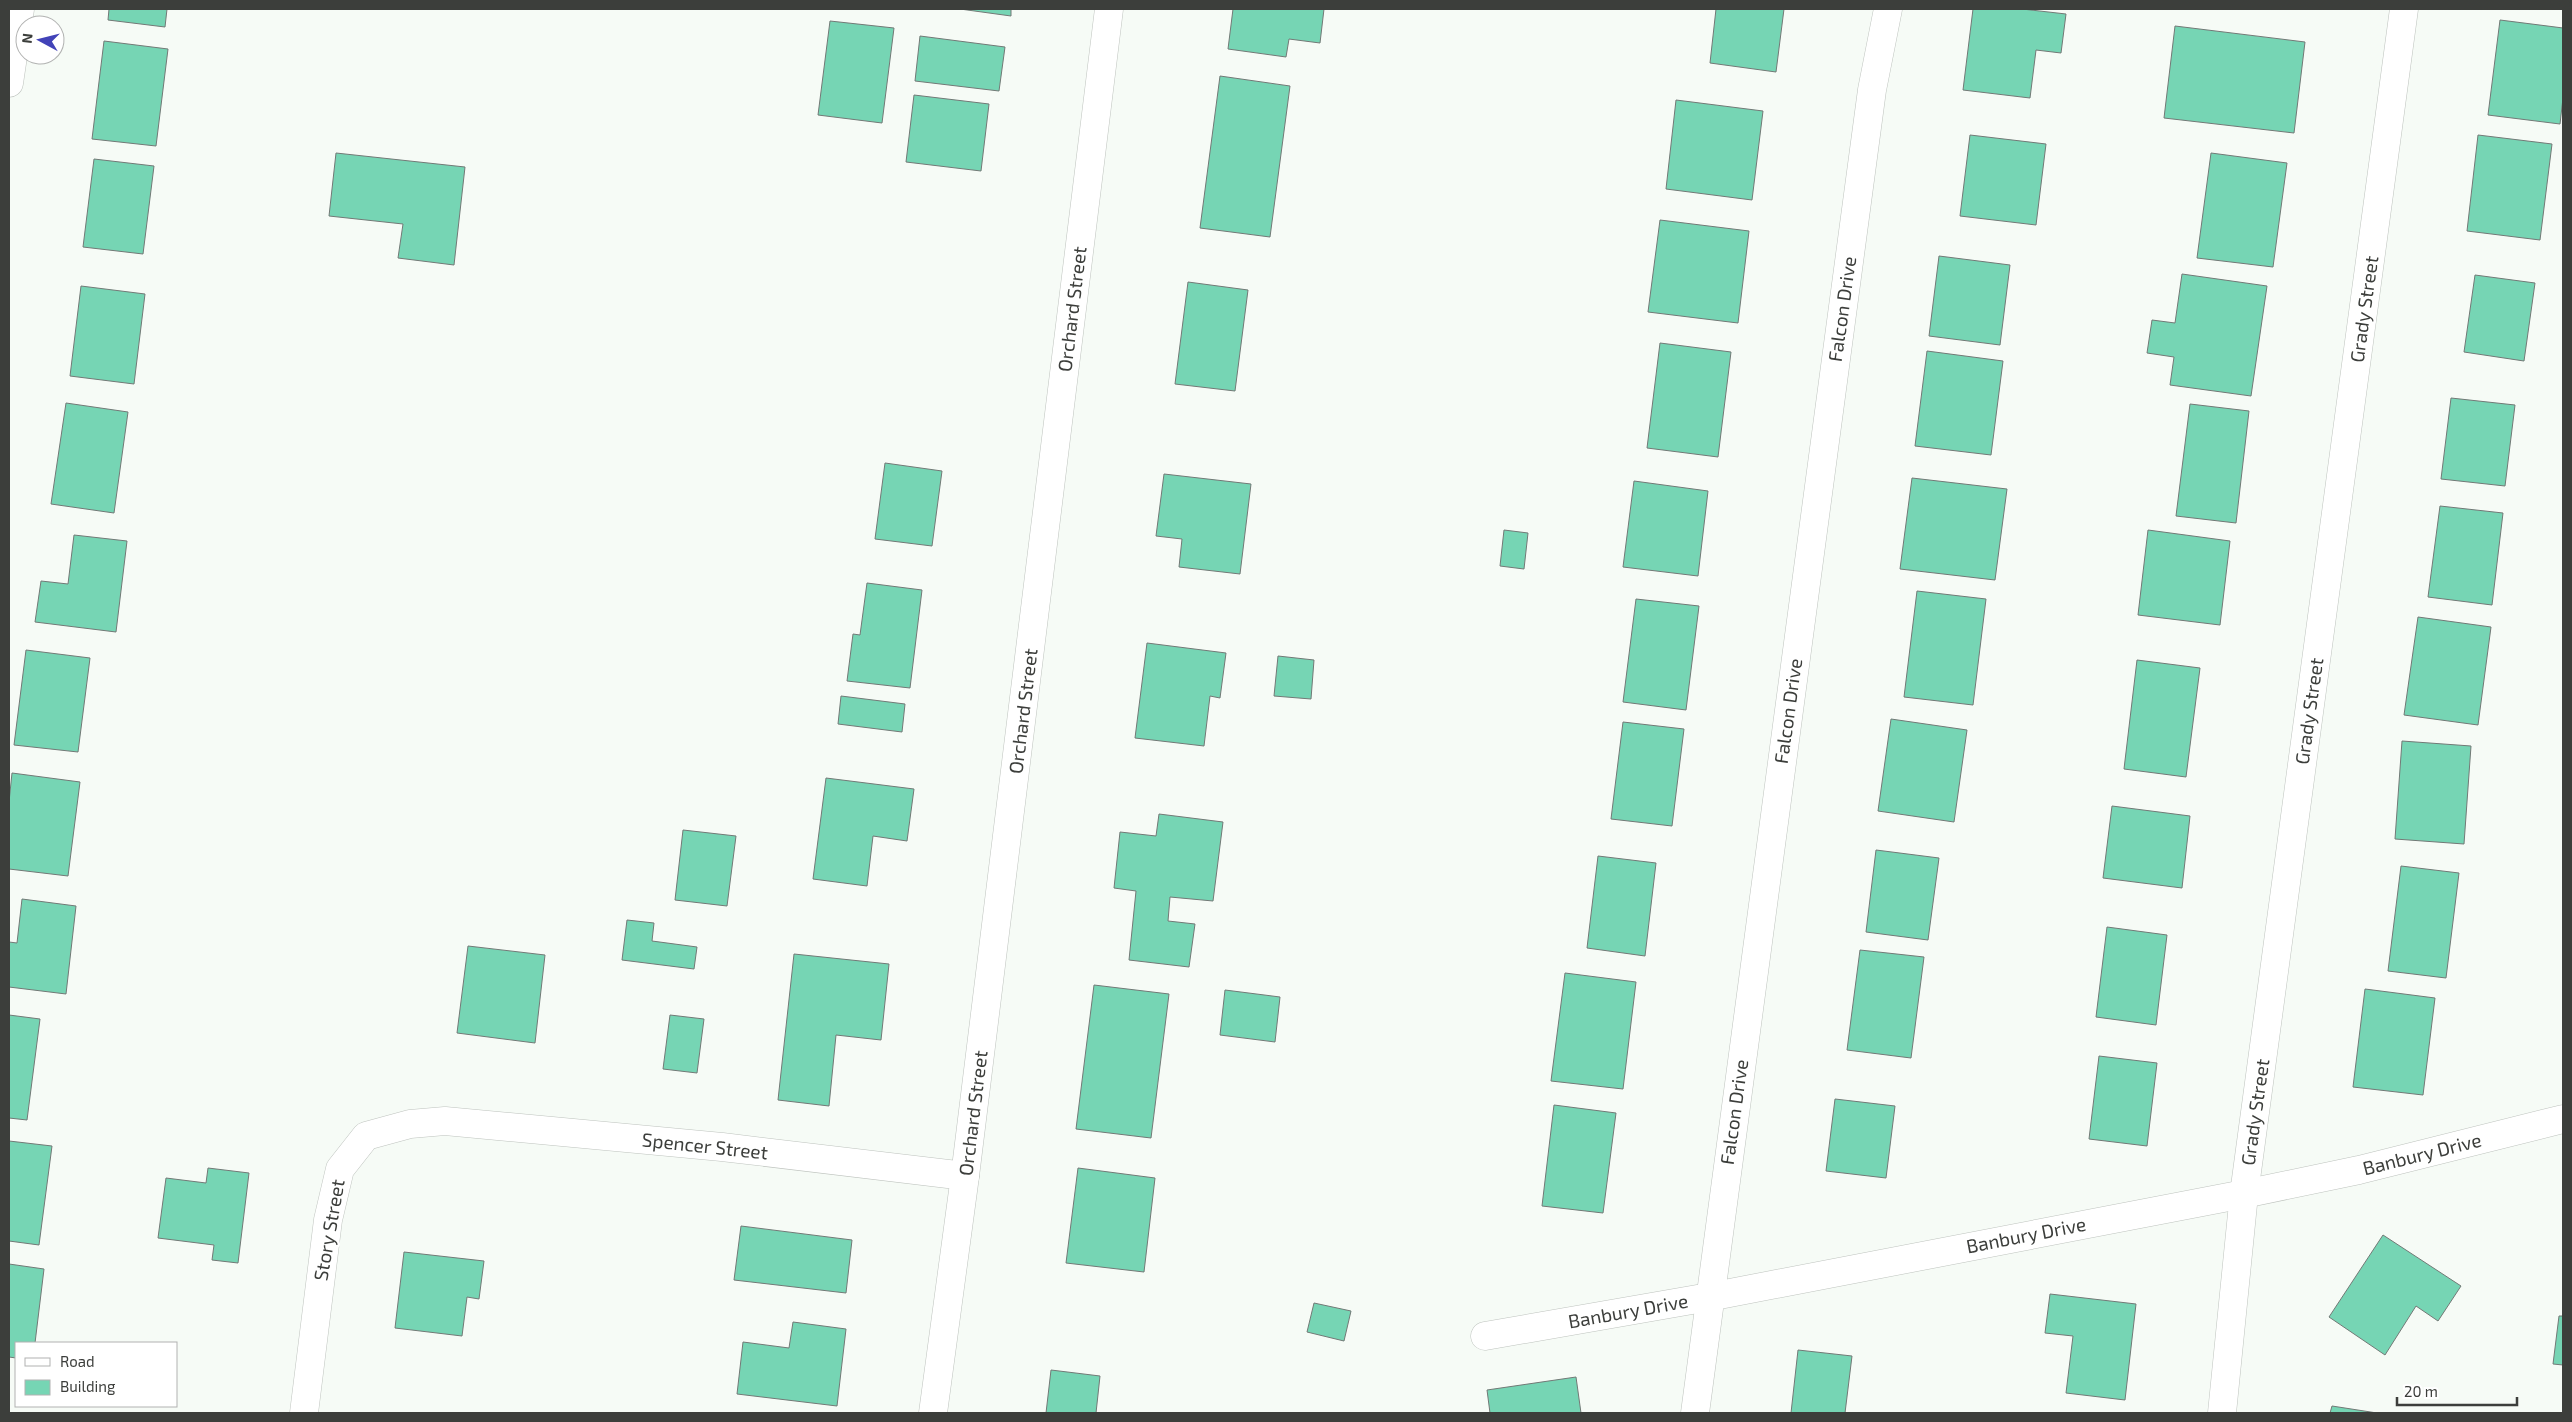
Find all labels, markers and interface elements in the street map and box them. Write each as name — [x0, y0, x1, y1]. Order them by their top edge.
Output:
north arrow — [15, 15, 65, 65]
text: N — [18, 32, 36, 44]
street label: Orchard Street — [1052, 245, 1091, 373]
street label: Grady Street — [2345, 254, 2382, 364]
street label: Falcon Drive — [1823, 255, 1860, 363]
street label: Orchard Street — [1003, 647, 1042, 775]
street label: Grady Street — [2290, 656, 2327, 766]
street label: Falcon Drive — [1769, 657, 1806, 765]
street label: Orchard Street — [953, 1049, 992, 1177]
street label: Grady Street — [2236, 1057, 2273, 1167]
street label: Falcon Drive — [1715, 1058, 1752, 1166]
street label: Spencer Street — [641, 1127, 769, 1164]
street label: Banbury Drive — [2360, 1128, 2484, 1179]
street label: Story Street — [308, 1177, 349, 1283]
street label: Banbury Drive — [1964, 1212, 2088, 1257]
street label: Banbury Drive — [1566, 1289, 1690, 1332]
legend — [15, 1342, 178, 1407]
text: Road — [60, 1352, 95, 1370]
scale bar — [2397, 1374, 2517, 1406]
text: Building — [60, 1377, 116, 1395]
text: 20 m — [2404, 1382, 2438, 1400]

